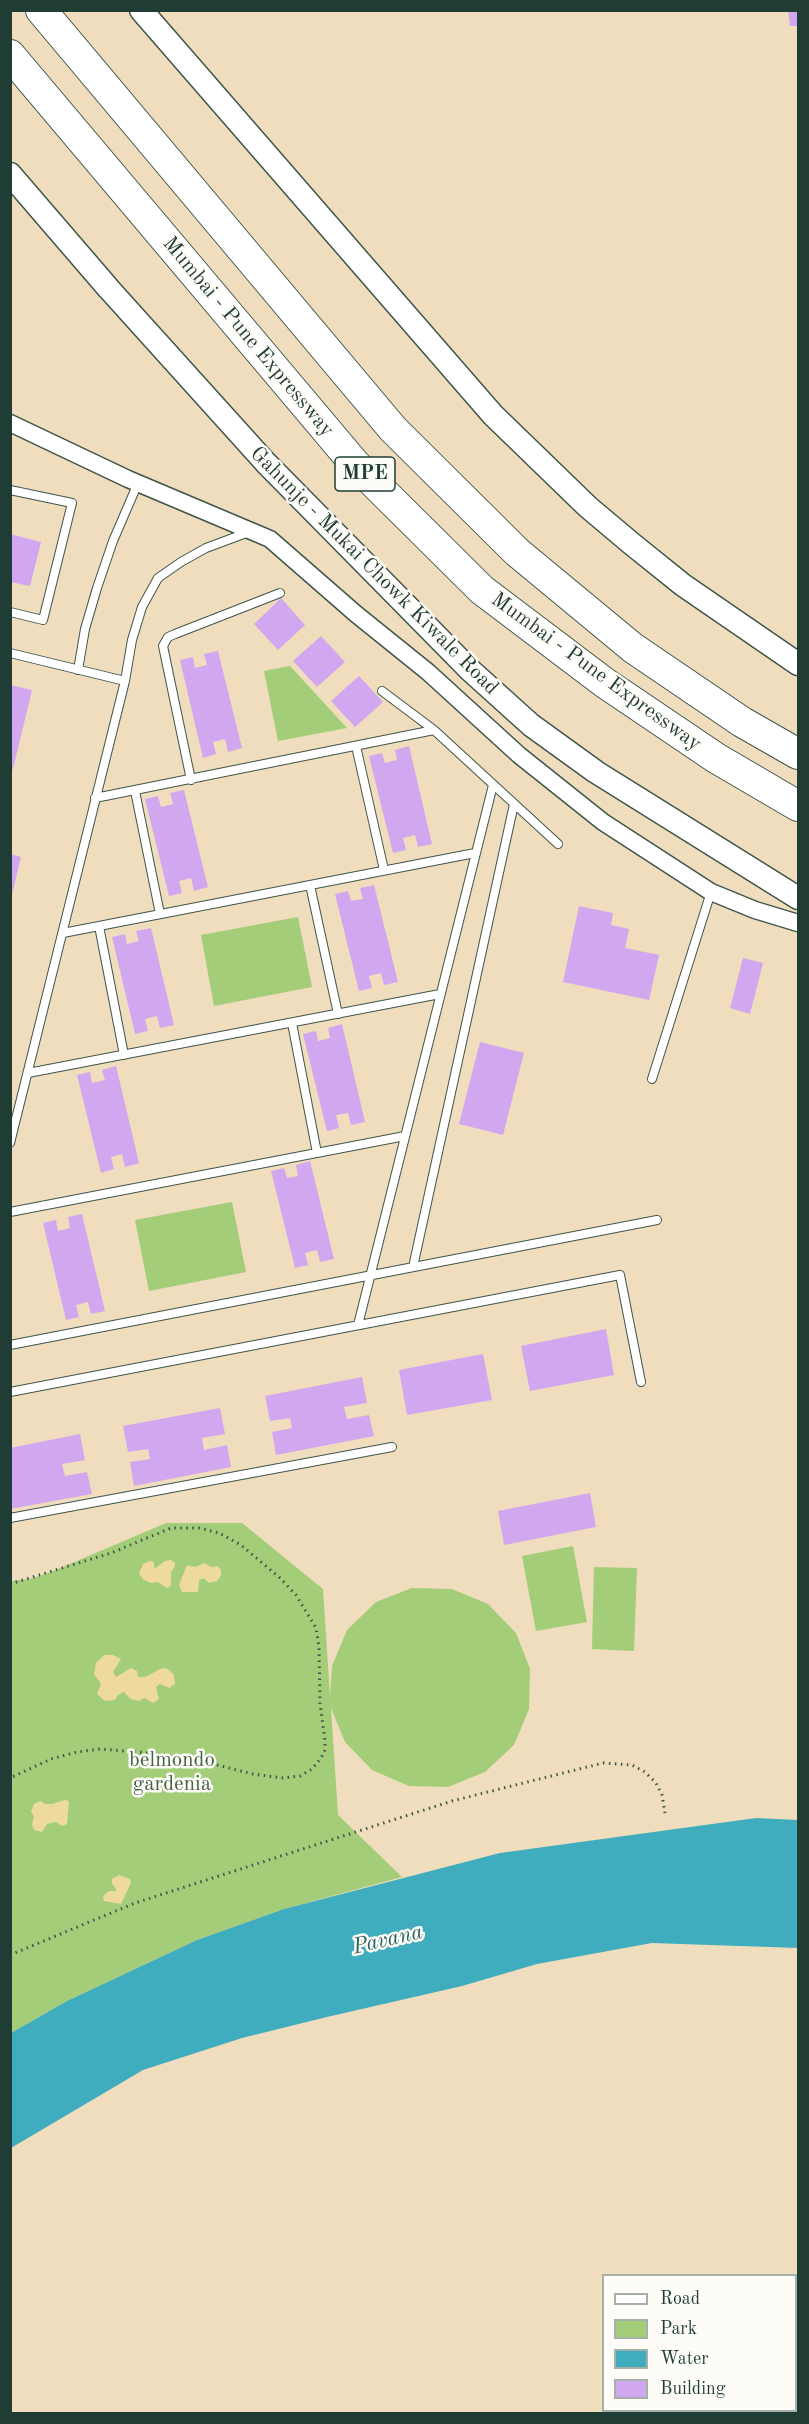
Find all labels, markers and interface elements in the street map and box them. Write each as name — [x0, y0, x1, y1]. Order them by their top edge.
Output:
street label: Mumbai - Pune Expressway — [157, 232, 339, 442]
street label: Gahunje - Mukai Chowk Kiwale Road — [244, 441, 504, 701]
road number: MPE — [335, 457, 395, 491]
street label: Mumbai - Pune Expressway — [486, 587, 706, 757]
park label: belmondo gardenia — [129, 1747, 215, 1797]
water label: Pavana — [350, 1919, 426, 1961]
legend — [602, 2274, 797, 2412]
text: Road — [660, 2290, 700, 2308]
text: Park — [660, 2320, 697, 2338]
text: Water — [660, 2350, 709, 2368]
text: Building — [660, 2380, 725, 2398]

